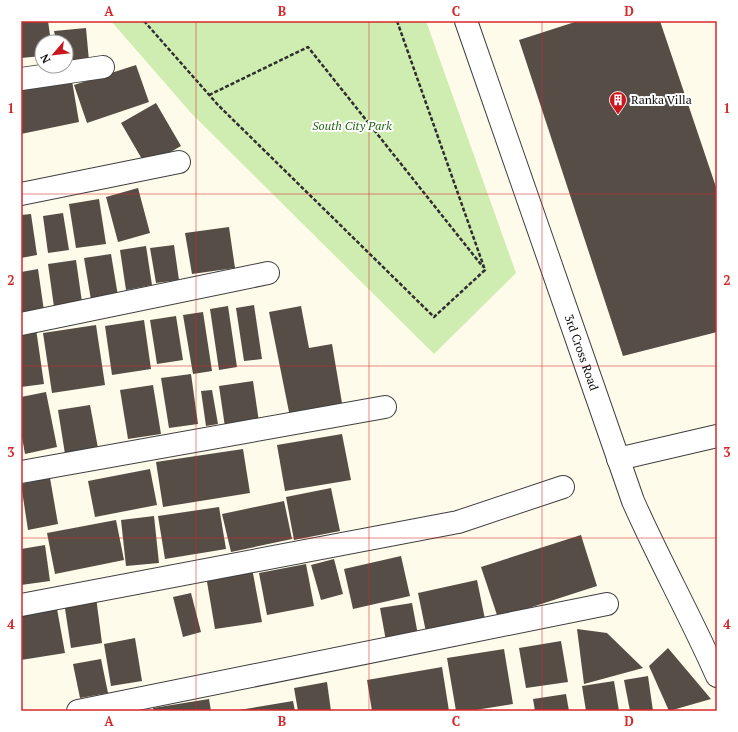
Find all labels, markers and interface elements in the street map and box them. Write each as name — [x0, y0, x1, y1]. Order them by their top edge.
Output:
text: A — [104, 2, 114, 20]
text: B — [278, 2, 286, 20]
text: C — [452, 2, 460, 20]
text: D — [624, 2, 634, 20]
north arrow — [34, 34, 74, 74]
text: N — [37, 51, 53, 66]
building icon: Ranka Villa — [608, 90, 628, 115]
place label: Ranka Villa — [631, 92, 692, 107]
text: 1 — [7, 99, 15, 117]
text: 1 — [723, 99, 731, 117]
park label: South City Park — [312, 118, 392, 133]
text: 2 — [7, 271, 15, 289]
text: 2 — [723, 271, 731, 289]
street label: 3rd Cross Road — [562, 312, 602, 393]
text: 3 — [7, 443, 15, 461]
text: 3 — [723, 443, 731, 461]
text: 4 — [7, 615, 15, 633]
text: 4 — [723, 615, 731, 633]
text: A — [104, 712, 114, 730]
text: B — [278, 712, 286, 730]
text: C — [452, 712, 460, 730]
text: D — [624, 712, 634, 730]

